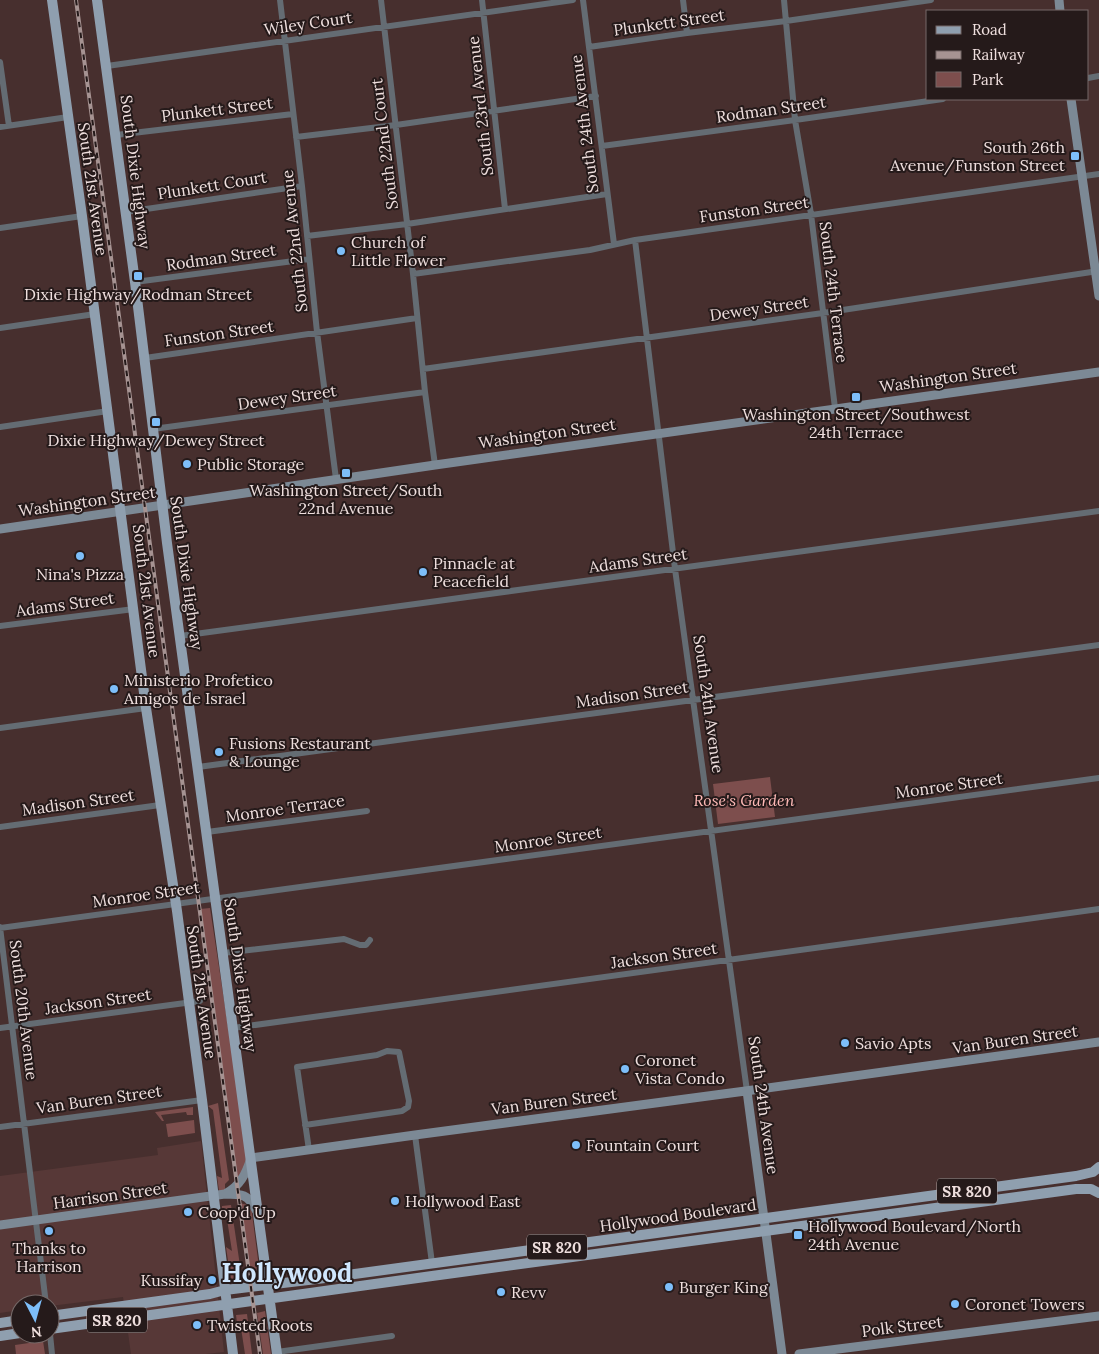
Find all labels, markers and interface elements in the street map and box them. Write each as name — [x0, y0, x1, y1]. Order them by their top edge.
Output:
street label: Plunkett Street — [612, 4, 727, 40]
street label: Wiley Court — [263, 7, 354, 39]
legend — [926, 10, 1089, 100]
text: Road — [972, 20, 1007, 39]
street label: South 23rd Avenue — [463, 35, 497, 177]
text: Railway — [972, 45, 1025, 64]
street label: South 24th Avenue — [566, 53, 602, 194]
text: Park — [972, 70, 1003, 89]
street label: South 22nd Court — [366, 76, 402, 211]
street label: Rodman Street — [715, 91, 828, 127]
street label: Plunkett Street — [160, 92, 275, 126]
street label: South Dixie Highway — [117, 94, 155, 251]
street label: South 21st Avenue — [74, 121, 112, 257]
place label: South 26th Avenue/Funston Street — [889, 137, 1066, 176]
marker: South 26th Avenue/Funston Street — [1069, 150, 1081, 162]
street label: Plunkett Court — [156, 166, 269, 204]
street label: South 22nd Avenue — [277, 169, 311, 313]
street label: Funston Street — [698, 191, 811, 227]
street label: South 24th Terrace — [815, 220, 853, 364]
place label: Church of Little Flower — [351, 232, 445, 270]
street label: Rodman Street — [165, 239, 278, 275]
marker: Church of Little Flower — [335, 245, 347, 257]
marker: Dixie Highway/Rodman Street — [132, 270, 144, 282]
place label: Dixie Highway/Rodman Street — [24, 284, 253, 305]
street label: Dewey Street — [708, 291, 811, 325]
street label: Funston Street — [163, 315, 276, 351]
street label: Washington Street — [878, 357, 1019, 397]
street label: Dewey Street — [236, 380, 339, 414]
marker: Washington Street/Southwest 24th Terrace — [850, 391, 862, 403]
place label: Washington Street/Southwest 24th Terrace — [742, 404, 971, 442]
street label: Washington Street — [477, 413, 618, 453]
marker: Dixie Highway/Dewey Street — [150, 416, 162, 428]
place label: Dixie Highway/Dewey Street — [48, 430, 265, 451]
place label: Public Storage — [197, 454, 305, 474]
marker: Public Storage — [181, 458, 193, 470]
marker: Washington Street/South 22nd Avenue — [340, 467, 352, 479]
place label: Washington Street/South 22nd Avenue — [250, 480, 443, 518]
street label: Washington Street — [17, 481, 158, 521]
street label: South Dixie Highway — [166, 495, 208, 652]
street label: South 21st Avenue — [129, 523, 165, 659]
street label: Adams Street — [587, 543, 689, 577]
marker: Nina's Pizza — [74, 550, 86, 562]
place label: Pinnacle at Peacefield — [433, 553, 516, 591]
place label: Nina's Pizza — [36, 564, 124, 584]
marker: Pinnacle at Peacefield — [417, 566, 429, 578]
street label: Adams Street — [14, 587, 116, 621]
street label: South 24th Avenue — [689, 634, 729, 775]
place label: Ministerio Profetico Amigos de Israel — [123, 670, 273, 708]
street label: Madison Street — [575, 676, 690, 712]
marker: Ministerio Profetico Amigos de Israel — [108, 683, 120, 695]
place label: Fusions Restaurant & Lounge — [229, 733, 371, 771]
marker: Fusions Restaurant & Lounge — [213, 746, 225, 758]
street label: Monroe Street — [894, 767, 1005, 802]
street label: Madison Street — [21, 784, 136, 820]
street label: Monroe Terrace — [224, 790, 346, 826]
park label: Rose's Garden — [693, 790, 795, 810]
street label: Monroe Street — [493, 821, 604, 856]
street label: Monroe Street — [91, 876, 202, 911]
street label: South Dixie Highway — [220, 897, 262, 1054]
street label: South 21st Avenue — [183, 924, 221, 1060]
street label: Jackson Street — [609, 938, 719, 972]
street label: South 20th Avenue — [5, 939, 43, 1081]
street label: Jackson Street — [43, 984, 153, 1018]
street label: Van Buren Street — [950, 1020, 1080, 1058]
place label: Savio Apts — [855, 1033, 931, 1053]
street label: South 24th Avenue — [744, 1035, 784, 1176]
marker: Savio Apts — [839, 1037, 851, 1049]
place label: Coronet Vista Condo — [634, 1050, 725, 1088]
marker: Coronet Vista Condo — [619, 1063, 631, 1075]
street label: Van Buren Street — [34, 1080, 164, 1118]
street label: Van Buren Street — [489, 1083, 619, 1119]
place label: Fountain Court — [586, 1135, 700, 1155]
marker: Fountain Court — [570, 1139, 582, 1151]
street label: Harrison Street — [52, 1177, 169, 1213]
road number: SR 820 — [937, 1178, 997, 1204]
place label: Hollywood East — [405, 1191, 521, 1211]
street label: Hollywood Boulevard — [598, 1194, 758, 1236]
marker: Hollywood East — [389, 1195, 401, 1207]
place label: Coop'd Up — [198, 1202, 276, 1222]
marker: Coop'd Up — [182, 1206, 194, 1218]
place label: Hollywood Boulevard/North 24th Avenue — [808, 1216, 1021, 1254]
marker: Thanks to Harrison — [43, 1225, 55, 1237]
marker: Hollywood Boulevard/North 24th Avenue — [792, 1229, 804, 1241]
road number: SR 820 — [527, 1234, 587, 1260]
place label: Thanks to Harrison — [12, 1238, 86, 1276]
district label: Hollywood — [221, 1256, 353, 1289]
place label: Kussifay — [140, 1270, 203, 1290]
marker: Kussifay — [206, 1274, 218, 1286]
place label: Burger King — [679, 1277, 769, 1297]
marker: Burger King — [663, 1281, 675, 1293]
place label: Revv — [511, 1282, 547, 1302]
marker: Revv — [495, 1286, 507, 1298]
north arrow — [10, 1294, 60, 1344]
place label: Coronet Towers — [965, 1294, 1085, 1314]
marker: Coronet Towers — [949, 1298, 961, 1310]
road number: SR 820 — [87, 1308, 147, 1332]
street label: Polk Street — [860, 1311, 944, 1341]
place label: Twisted Roots — [207, 1315, 313, 1335]
marker: Twisted Roots — [191, 1319, 203, 1331]
text: N — [30, 1322, 43, 1341]

